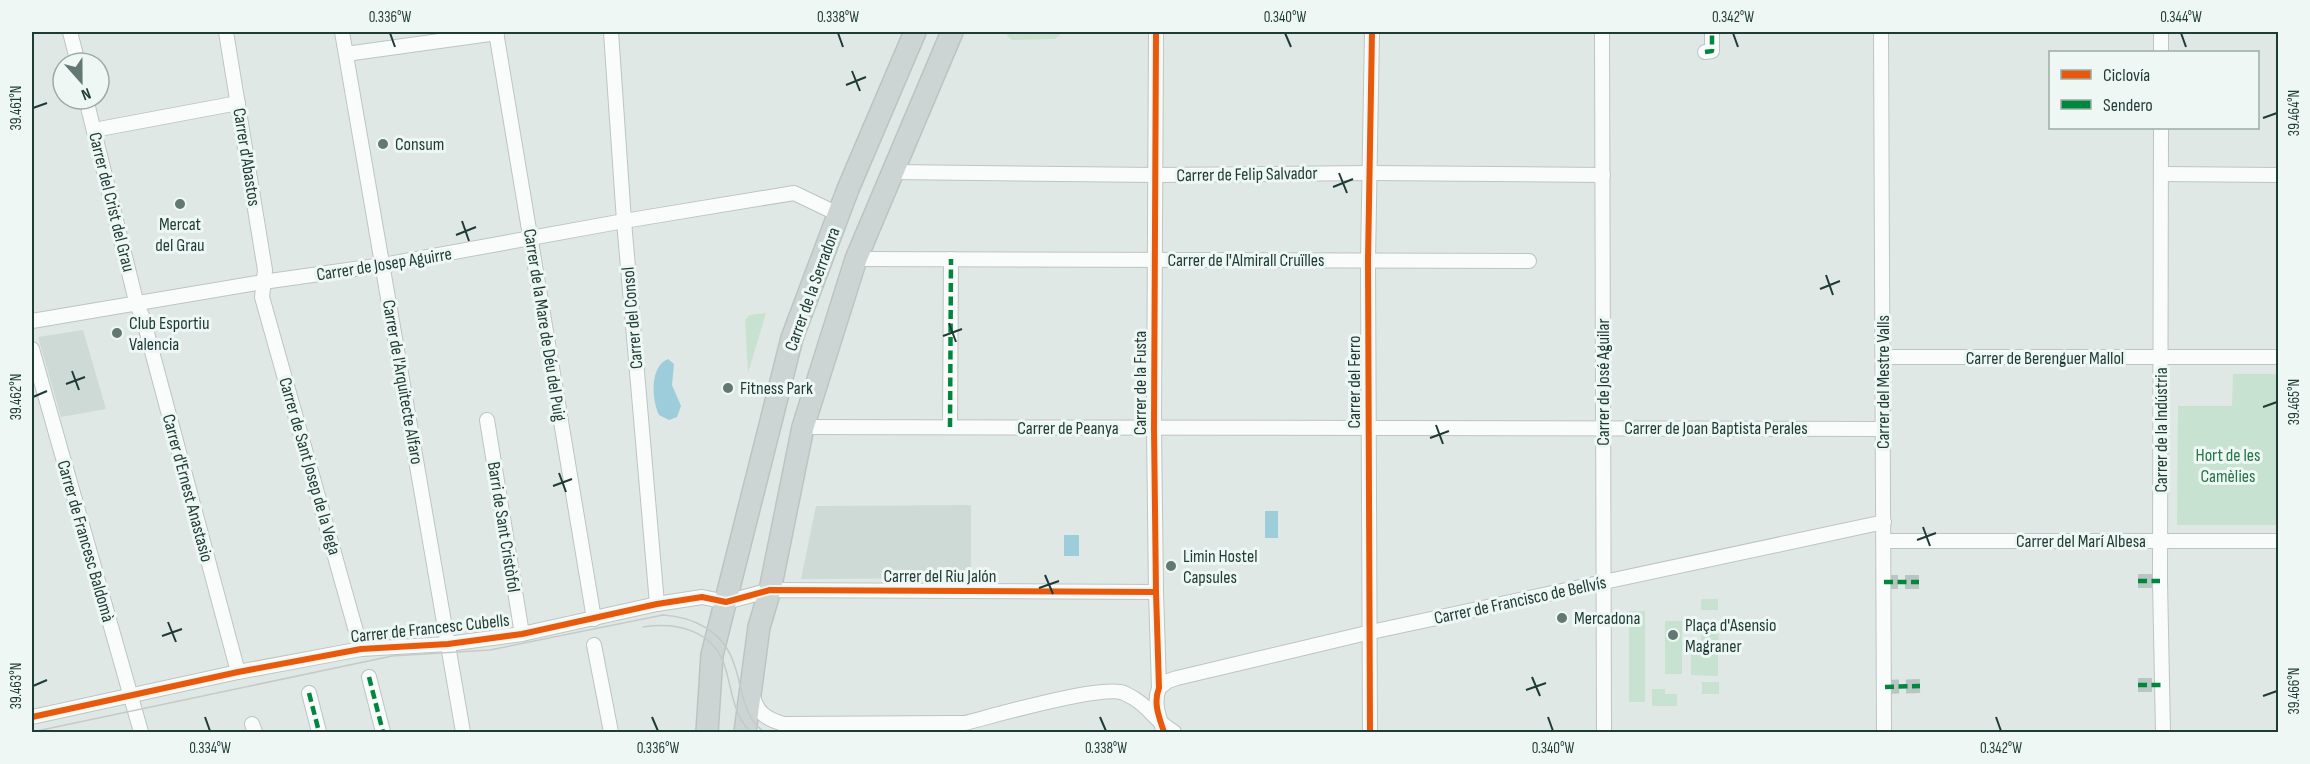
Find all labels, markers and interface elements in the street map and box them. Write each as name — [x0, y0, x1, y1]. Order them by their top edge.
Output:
text: 0.336°W — [369, 8, 411, 27]
text: 0.338°W — [817, 8, 859, 27]
text: 0.340°W — [1264, 8, 1307, 27]
text: 0.342°W — [1712, 8, 1754, 27]
text: 0.344°W — [2160, 8, 2202, 27]
north arrow — [51, 51, 111, 111]
legend — [2049, 51, 2259, 129]
text: Ciclovía — [2103, 65, 2150, 86]
text: N — [78, 83, 93, 104]
text: 39.461°N — [7, 86, 26, 130]
text: 39.464°N — [2285, 90, 2304, 136]
text: Sendero — [2103, 95, 2153, 116]
street label: Carrer d'Abastos — [228, 107, 265, 208]
street label: Carrer del Crist del Grau — [84, 130, 139, 274]
place label: Consum — [395, 134, 444, 155]
marker: Consum — [376, 137, 390, 151]
street label: Carrer de Felip Salvador — [1176, 163, 1318, 186]
marker: Mercat del Grau — [173, 197, 187, 211]
place label: Mercat del Grau — [155, 214, 205, 256]
street label: Carrer de la Serradora — [780, 224, 845, 354]
street label: Carrer de la Mare de Déu del Puig — [519, 227, 570, 423]
street label: Carrer de Josep Aguirre — [315, 243, 453, 286]
street label: Carrer de l'Almirall Cruïlles — [1167, 250, 1325, 271]
street label: Carrer del Consol — [618, 266, 647, 370]
street label: Carrer de l'Arquitecte Alfaro — [378, 298, 427, 466]
place label: Club Esportiu Valencia — [129, 313, 209, 355]
street label: Carrer del Mestre Valls — [1873, 315, 1894, 449]
street label: Carrer de José Aguilar — [1593, 318, 1614, 446]
marker: Club Esportiu Valencia — [110, 326, 124, 340]
street label: Carrer de la Fusta — [1130, 331, 1151, 435]
street label: Carrer del Ferro — [1344, 336, 1365, 428]
street label: Carrer de Berenguer Mallol — [1966, 348, 2124, 369]
street label: Carrer de la Indústria — [2151, 367, 2172, 493]
text: 39.462°N — [7, 374, 26, 420]
street label: Carrer de Sant Josep de la Vega — [274, 375, 345, 557]
place label: Fitness Park — [740, 378, 813, 399]
text: 39.465°N — [2285, 379, 2304, 425]
marker: Fitness Park — [721, 381, 735, 395]
street label: Carrer d'Ernest Anastasio — [158, 412, 217, 564]
street label: Carrer de Peanya — [1017, 418, 1119, 439]
street label: Carrer de Joan Baptista Perales — [1624, 418, 1808, 439]
park label: Hort de les Camèlies — [2196, 445, 2261, 487]
street label: Carrer de Francesc Baldomà — [52, 458, 119, 624]
street label: Barri de Sant Cristòfol — [483, 460, 524, 594]
street label: Carrer del Marí Albesa — [2016, 531, 2146, 552]
place label: Limin Hostel Capsules — [1183, 546, 1257, 588]
marker: Limin Hostel Capsules — [1164, 559, 1178, 573]
street label: Carrer del Riu Jalón — [884, 566, 996, 587]
street label: Carrer de Francisco de Bellvís — [1432, 572, 1608, 629]
place label: Mercadona — [1574, 608, 1640, 629]
street label: Carrer de Francesc Cubells — [350, 610, 510, 647]
marker: Mercadona — [1555, 611, 1569, 625]
place label: Plaça d'Asensio Magraner — [1685, 615, 1776, 657]
marker: Plaça d'Asensio Magraner — [1666, 628, 1680, 642]
text: 39.463°N — [7, 663, 26, 709]
text: 39.466°N — [2285, 668, 2304, 714]
text: 0.334°W — [189, 739, 231, 758]
text: 0.336°W — [637, 739, 679, 758]
text: 0.338°W — [1085, 739, 1127, 758]
text: 0.340°W — [1532, 739, 1575, 758]
text: 0.342°W — [1980, 739, 2022, 758]

